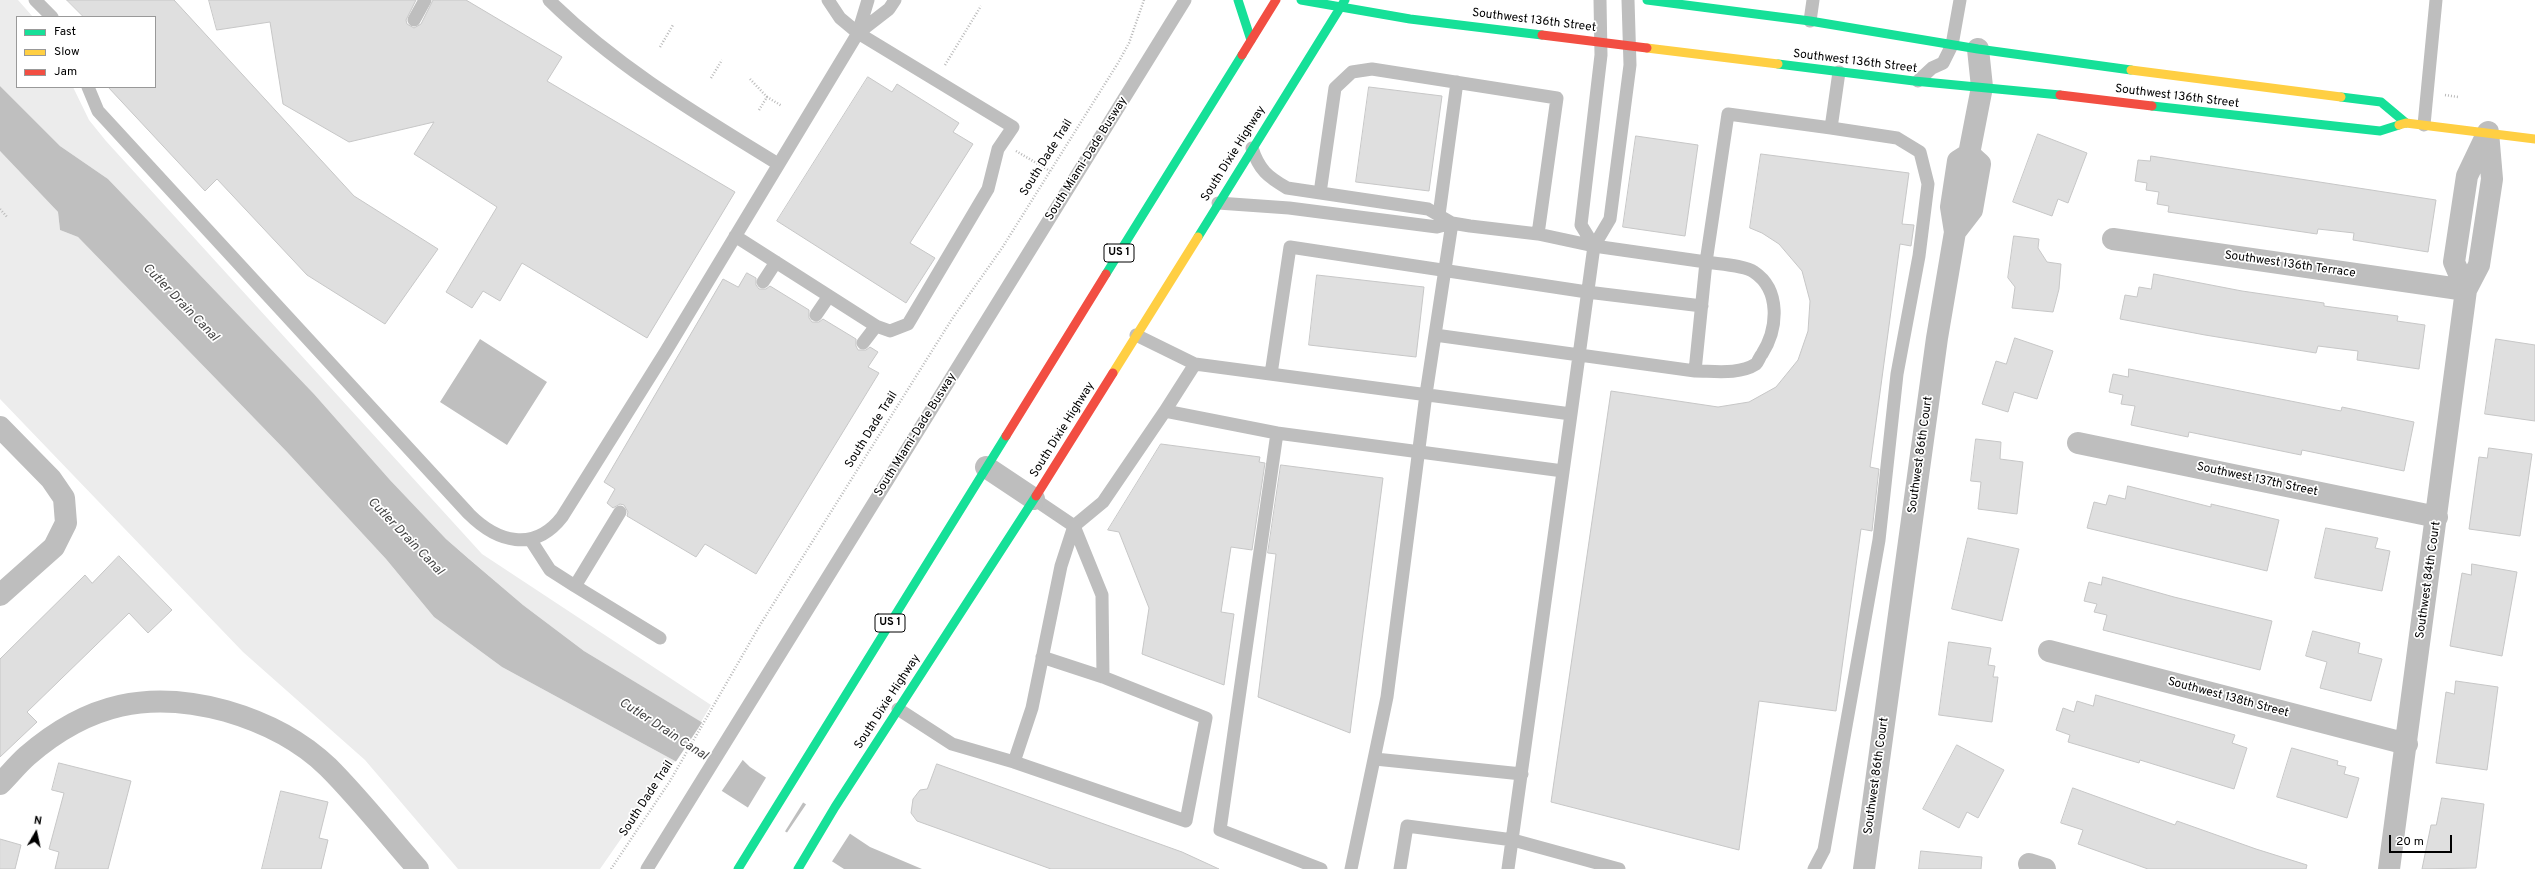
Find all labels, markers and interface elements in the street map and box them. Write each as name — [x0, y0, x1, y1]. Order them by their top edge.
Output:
street label: Southwest 136th Street — [1471, 6, 1597, 36]
legend — [16, 16, 156, 88]
text: Fast — [54, 24, 76, 40]
text: Slow — [54, 44, 80, 60]
street label: Southwest 136th Street — [1792, 47, 1918, 77]
text: Jam — [54, 64, 77, 80]
street label: Southwest 136th Street — [2114, 82, 2240, 112]
street label: South Miami-Dade Busway — [1043, 95, 1131, 223]
street label: South Dixie Highway — [1199, 104, 1269, 204]
street label: South Dade Trail — [1018, 117, 1076, 199]
road number: US 1 — [1104, 244, 1134, 262]
street label: Southwest 136th Terrace — [2223, 249, 2357, 281]
water label: Cutler Drain Canal — [139, 261, 221, 345]
street label: South Miami-Dade Busway — [872, 371, 960, 499]
street label: South Dixie Highway — [1028, 380, 1098, 480]
street label: South Dade Trail — [843, 389, 901, 471]
street label: Southwest 86th Court — [1906, 396, 1936, 514]
street label: Southwest 137th Street — [2195, 460, 2319, 500]
water label: Cutler Drain Canal — [364, 495, 446, 579]
street label: Southwest 84th Court — [2414, 520, 2444, 640]
road number: US 1 — [875, 614, 905, 632]
street label: South Dixie Highway — [852, 652, 924, 752]
street label: Southwest 138th Street — [2166, 675, 2290, 721]
water label: Cutler Drain Canal — [616, 696, 710, 764]
street label: Southwest 86th Court — [1862, 717, 1892, 835]
street label: South Dade Trail — [617, 758, 677, 840]
north arrow — [16, 813, 56, 853]
text: N — [33, 814, 43, 829]
scale bar — [2391, 827, 2454, 853]
text: 20 m — [2396, 834, 2424, 850]

